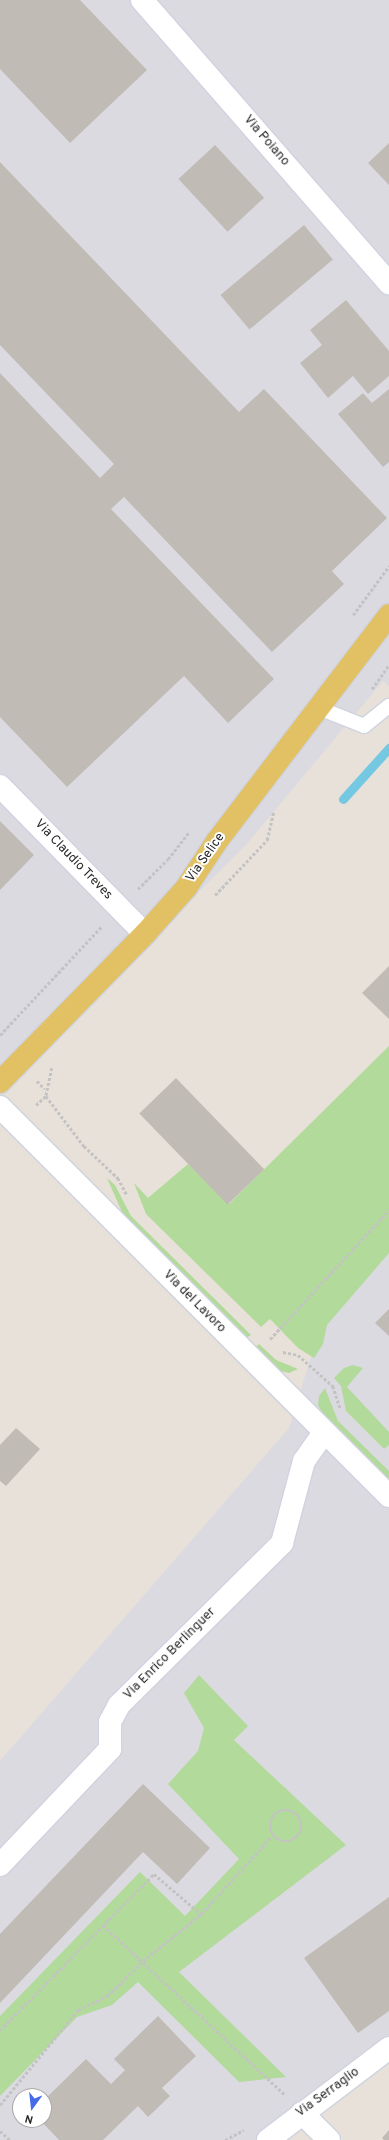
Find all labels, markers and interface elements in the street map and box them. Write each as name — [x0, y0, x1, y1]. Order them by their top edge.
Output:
street label: Via Poiano — [240, 112, 292, 170]
street label: Via Claudio Treves — [31, 816, 115, 904]
street label: Via Selice — [183, 830, 229, 886]
street label: Via del Lavoro — [159, 1267, 229, 1337]
street label: Via Enrico Berlinguer — [121, 1605, 219, 1703]
street label: Via Serraglio — [293, 2065, 363, 2121]
north arrow — [12, 2088, 52, 2128]
text: N — [24, 2111, 35, 2126]

